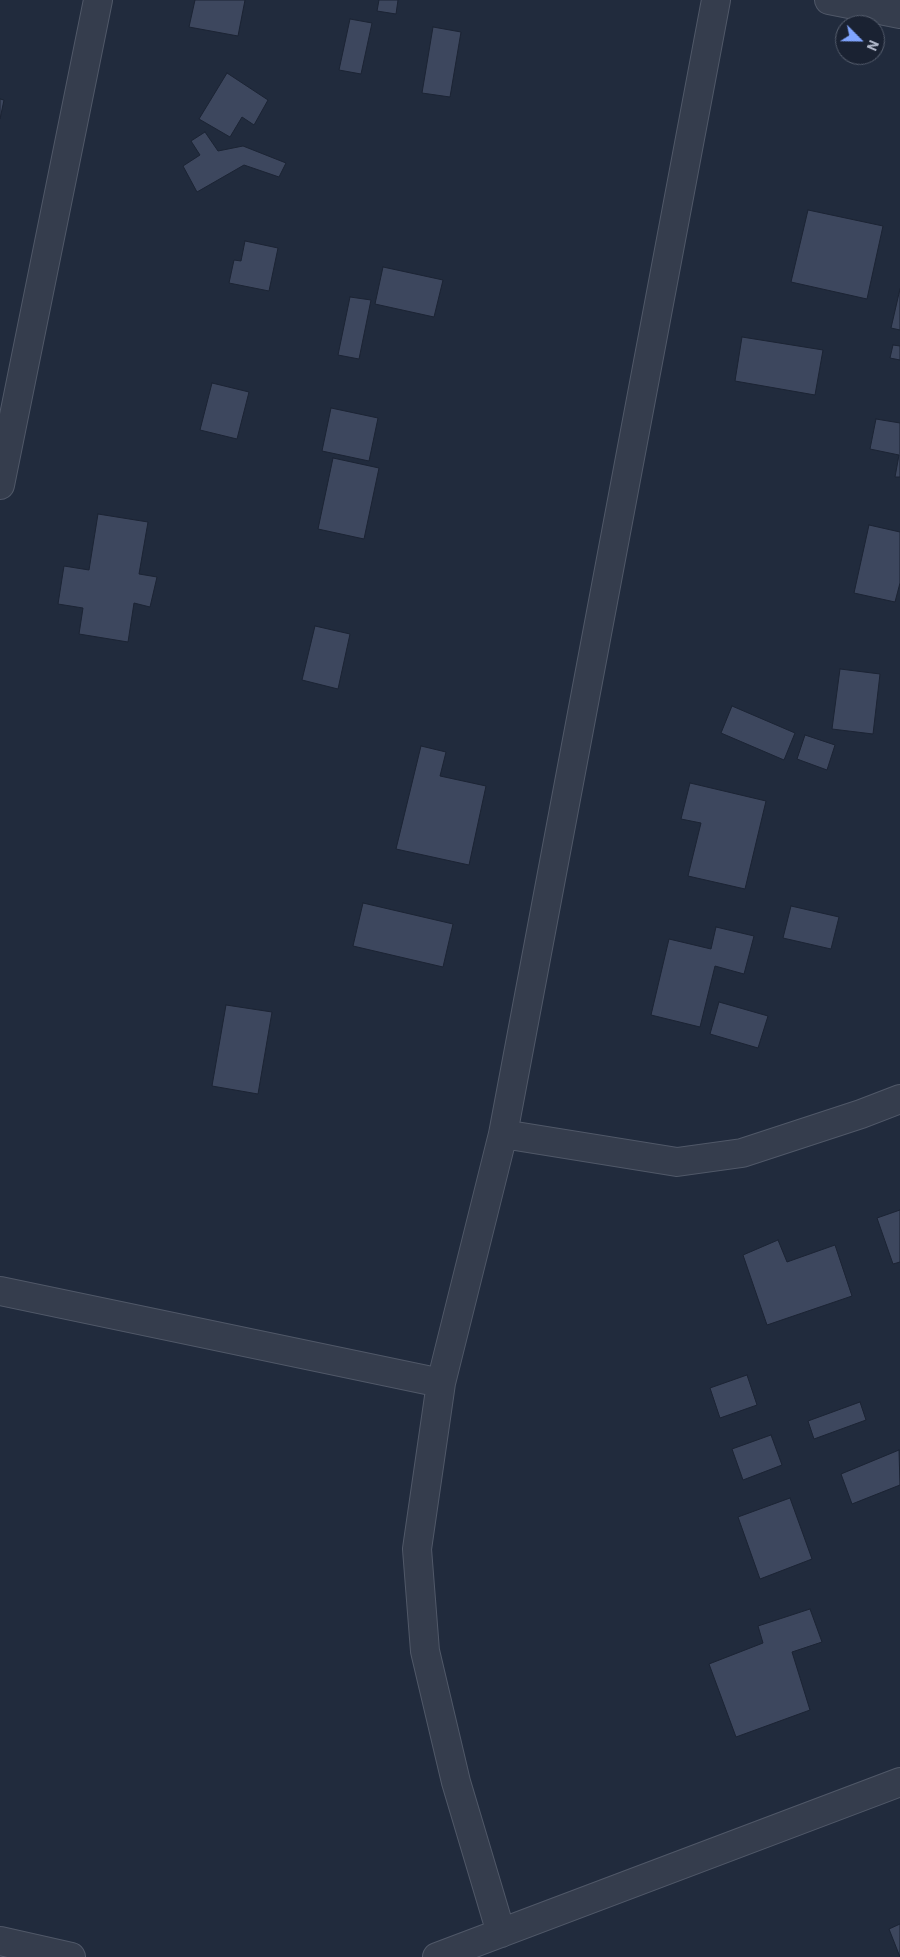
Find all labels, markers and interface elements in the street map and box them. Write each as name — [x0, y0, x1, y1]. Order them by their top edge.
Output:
north arrow — [835, 15, 885, 65]
text: N — [863, 37, 883, 54]

